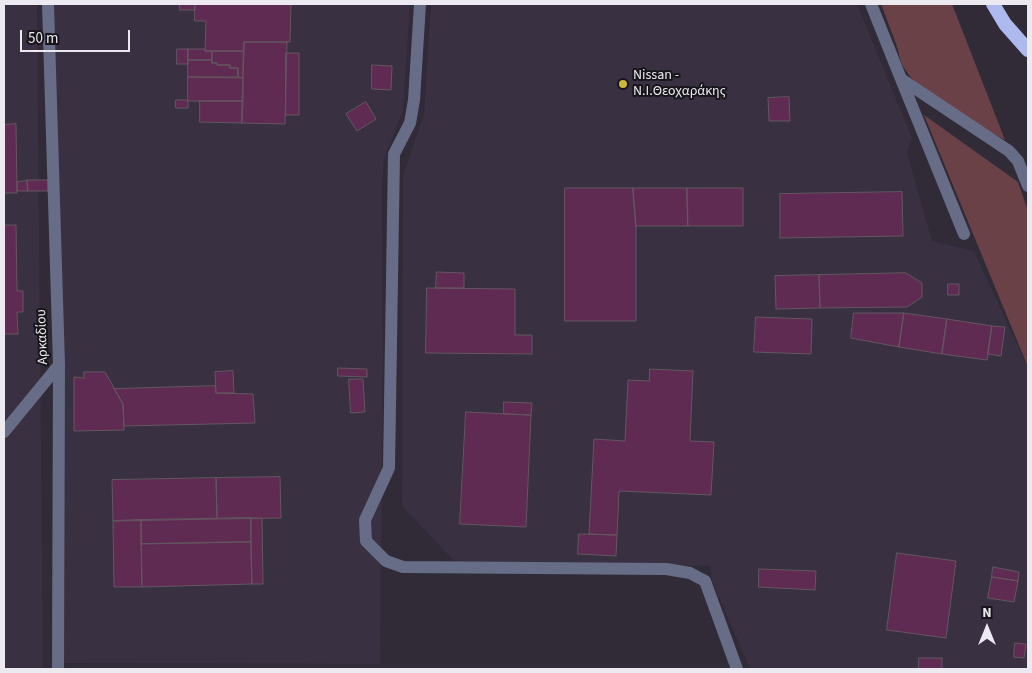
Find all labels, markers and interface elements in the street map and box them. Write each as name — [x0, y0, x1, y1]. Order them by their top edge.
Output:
scale bar — [22, 20, 132, 52]
text: 50 m — [28, 28, 58, 49]
place label: Nissan - Ν.Ι.Θεοχαράκης — [633, 68, 726, 100]
marker: Nissan - Ν.Ι.Θεοχαράκης — [617, 78, 629, 90]
street label: Αρκαδίου — [34, 309, 52, 365]
north arrow — [962, 603, 1012, 653]
text: N — [982, 603, 992, 623]

